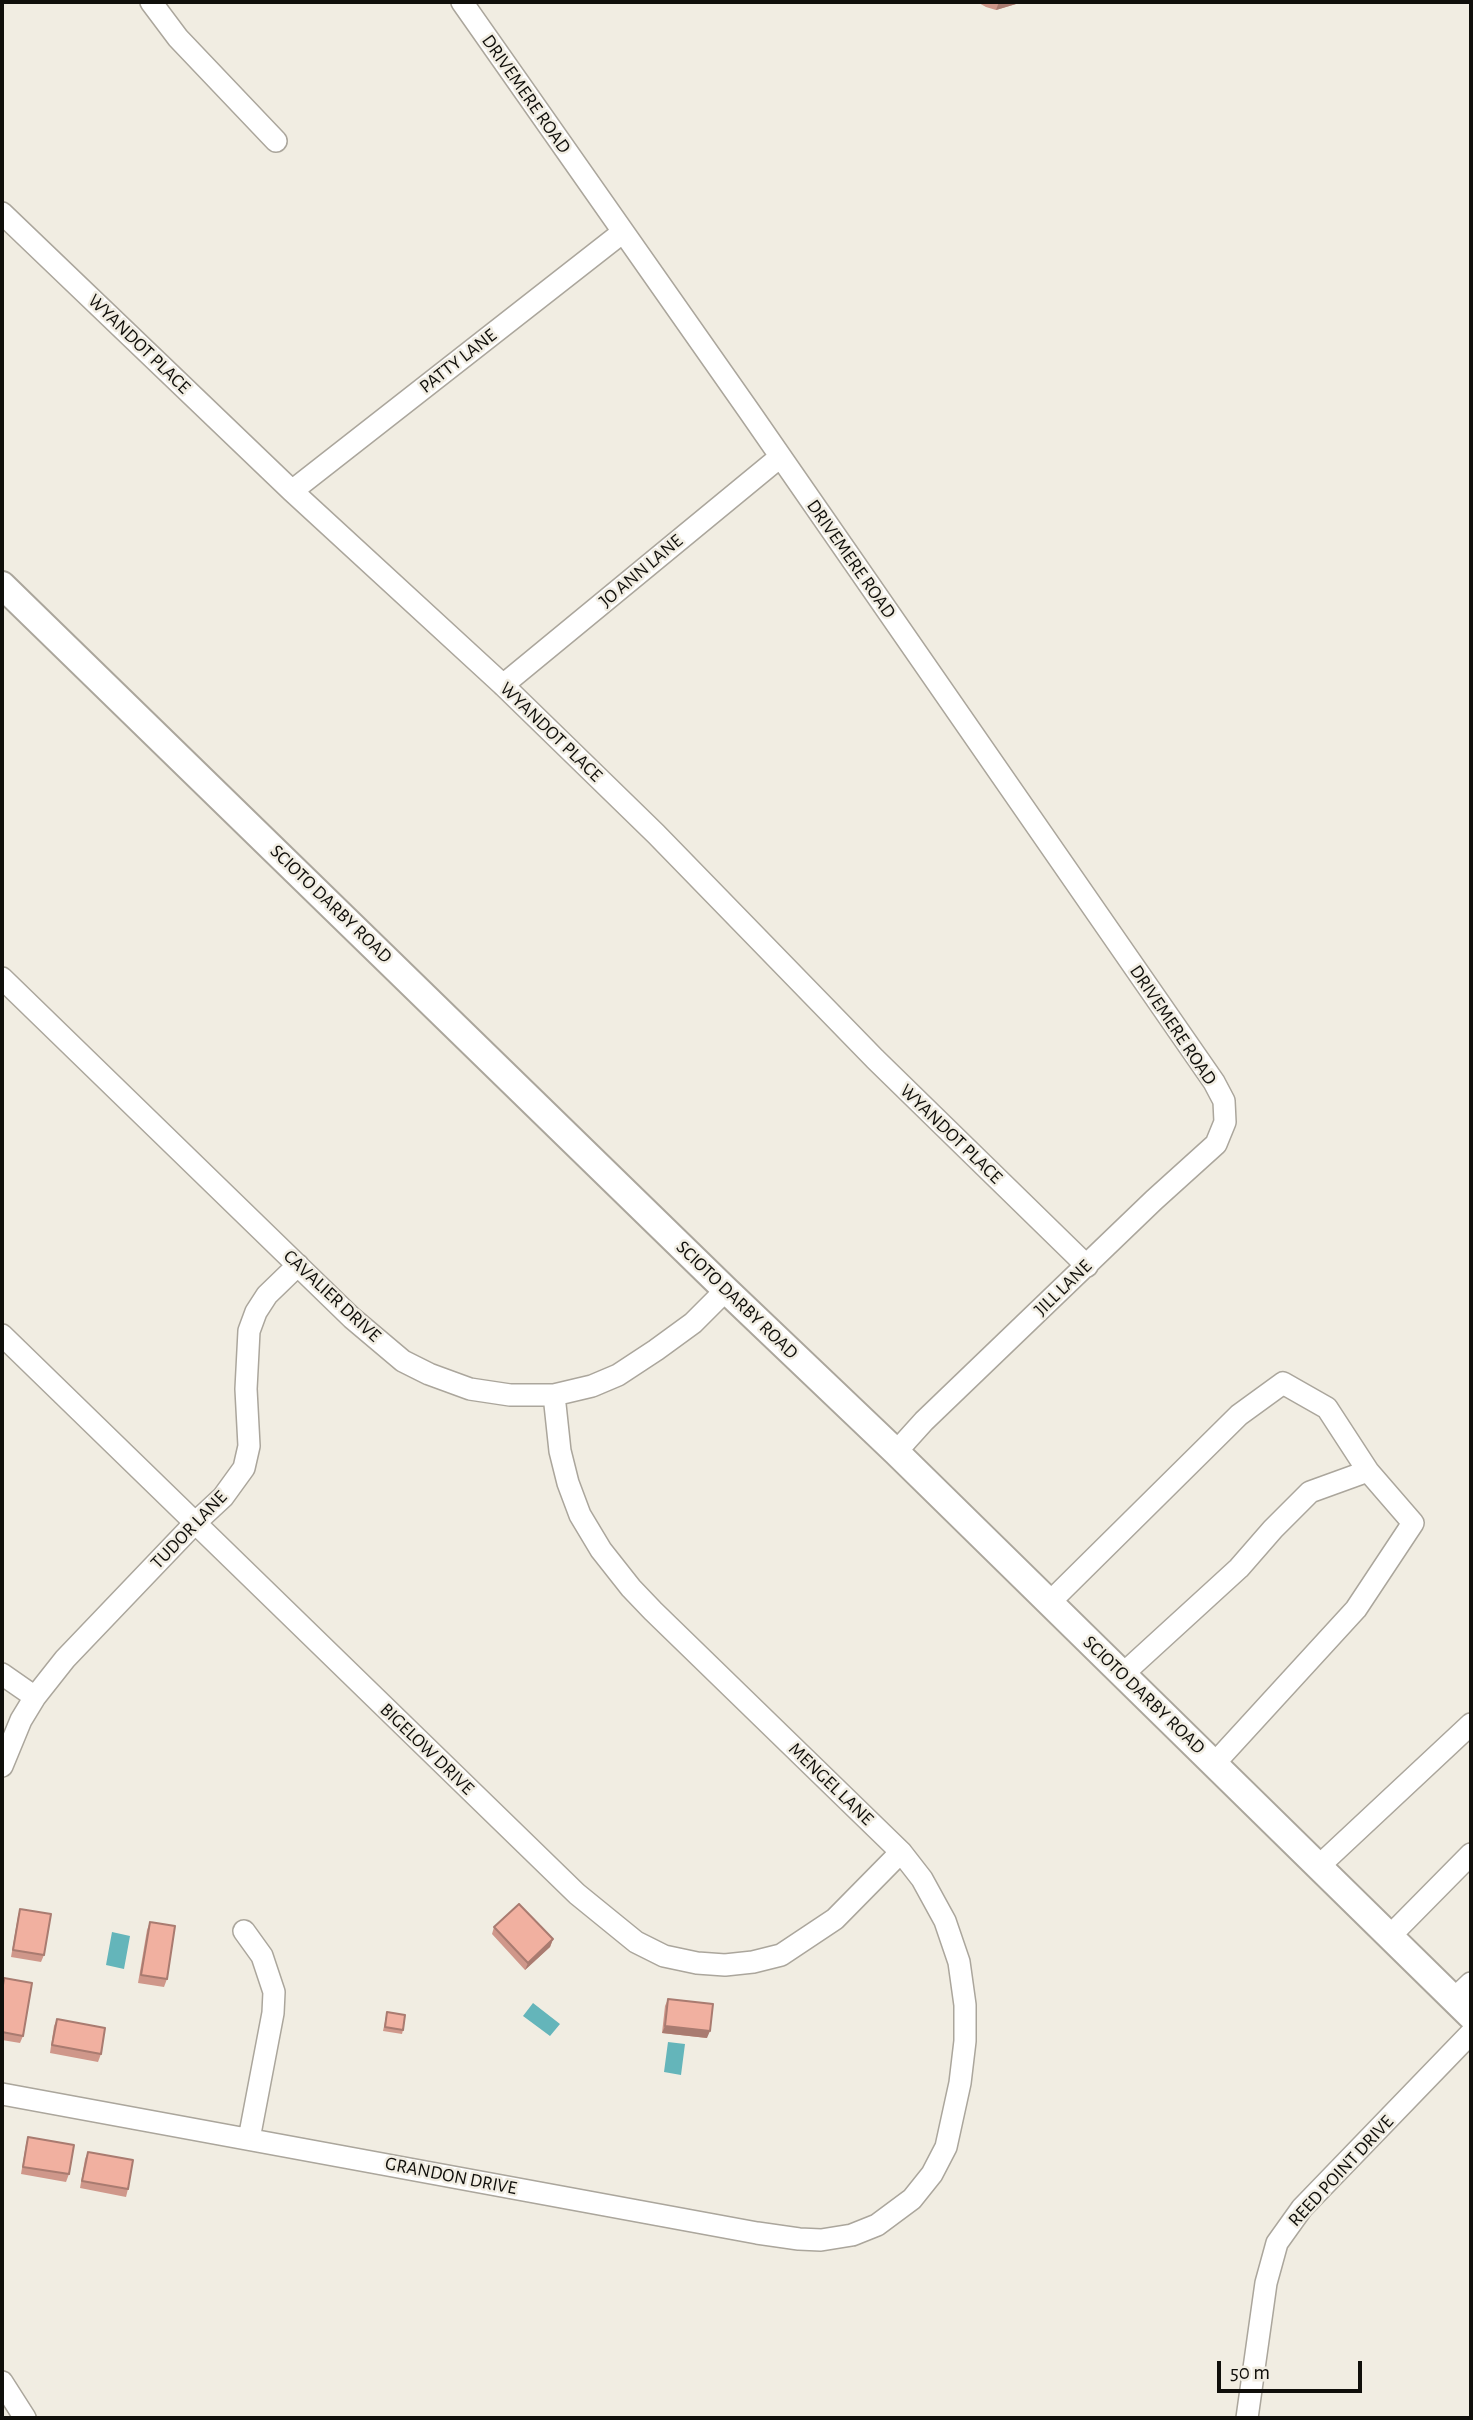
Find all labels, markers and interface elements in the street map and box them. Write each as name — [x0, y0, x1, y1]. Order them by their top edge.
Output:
street label: DRIVEMERE ROAD — [477, 30, 575, 158]
street label: WYANDOT PLACE — [83, 289, 195, 399]
street label: PATTY LANE — [415, 324, 501, 398]
street label: DRIVEMERE ROAD — [802, 495, 900, 623]
street label: JO ANN LANE — [595, 530, 687, 612]
street label: WYANDOT PLACE — [495, 677, 607, 787]
street label: SCIOTO DARBY ROAD — [265, 840, 397, 968]
street label: DRIVEMERE ROAD — [1124, 961, 1222, 1089]
street label: WYANDOT PLACE — [895, 1079, 1007, 1189]
street label: SCIOTO DARBY ROAD — [671, 1236, 803, 1364]
street label: CAVALIER DRIVE — [279, 1245, 385, 1347]
street label: JILL LANE — [1030, 1255, 1096, 1321]
street label: TUDOR LANE — [146, 1486, 232, 1574]
street label: SCIOTO DARBY ROAD — [1078, 1631, 1210, 1759]
street label: BIGELOW DRIVE — [375, 1698, 479, 1800]
street label: MENGEL LANE — [784, 1738, 878, 1830]
street label: REED POINT DRIVE — [1284, 2111, 1398, 2231]
street label: GRANDON DRIVE — [383, 2152, 519, 2200]
scale bar — [1221, 2346, 1366, 2390]
text: 50 m — [1230, 2362, 1270, 2383]

